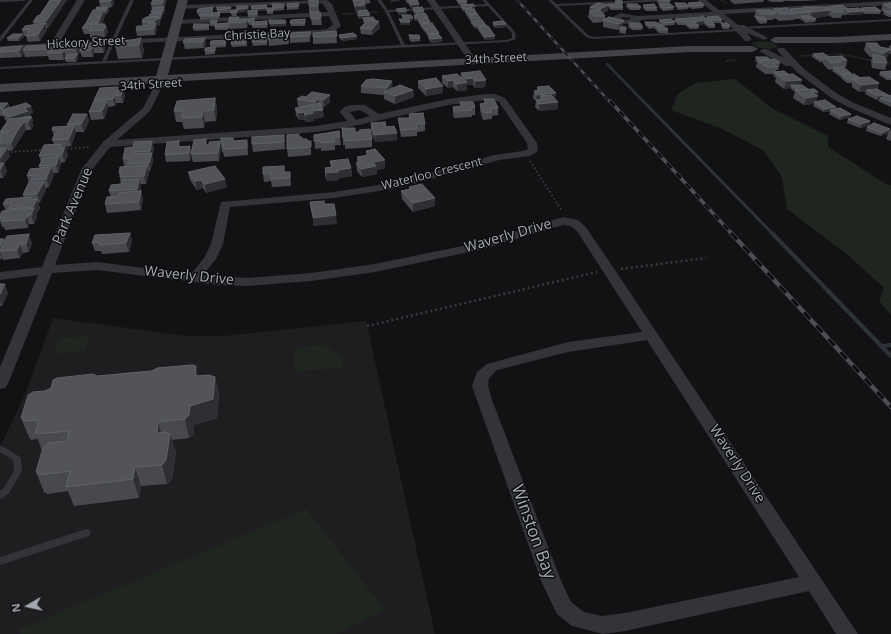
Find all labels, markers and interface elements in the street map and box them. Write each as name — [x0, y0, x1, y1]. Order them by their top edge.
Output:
street label: Christie Bay — [224, 26, 290, 44]
street label: Hickory Street — [46, 34, 126, 52]
street label: 34th Street — [465, 50, 527, 68]
street label: 34th Street — [120, 76, 182, 94]
street label: Waterloo Crescent — [380, 155, 484, 193]
street label: Park Avenue — [49, 165, 97, 247]
street label: Waverly Drive — [463, 216, 553, 256]
street label: Waverly Drive — [144, 263, 234, 289]
street label: Waverly Drive — [706, 422, 768, 506]
street label: Winston Bay — [507, 482, 559, 582]
north arrow — [8, 586, 48, 626]
text: N — [8, 602, 24, 614]

